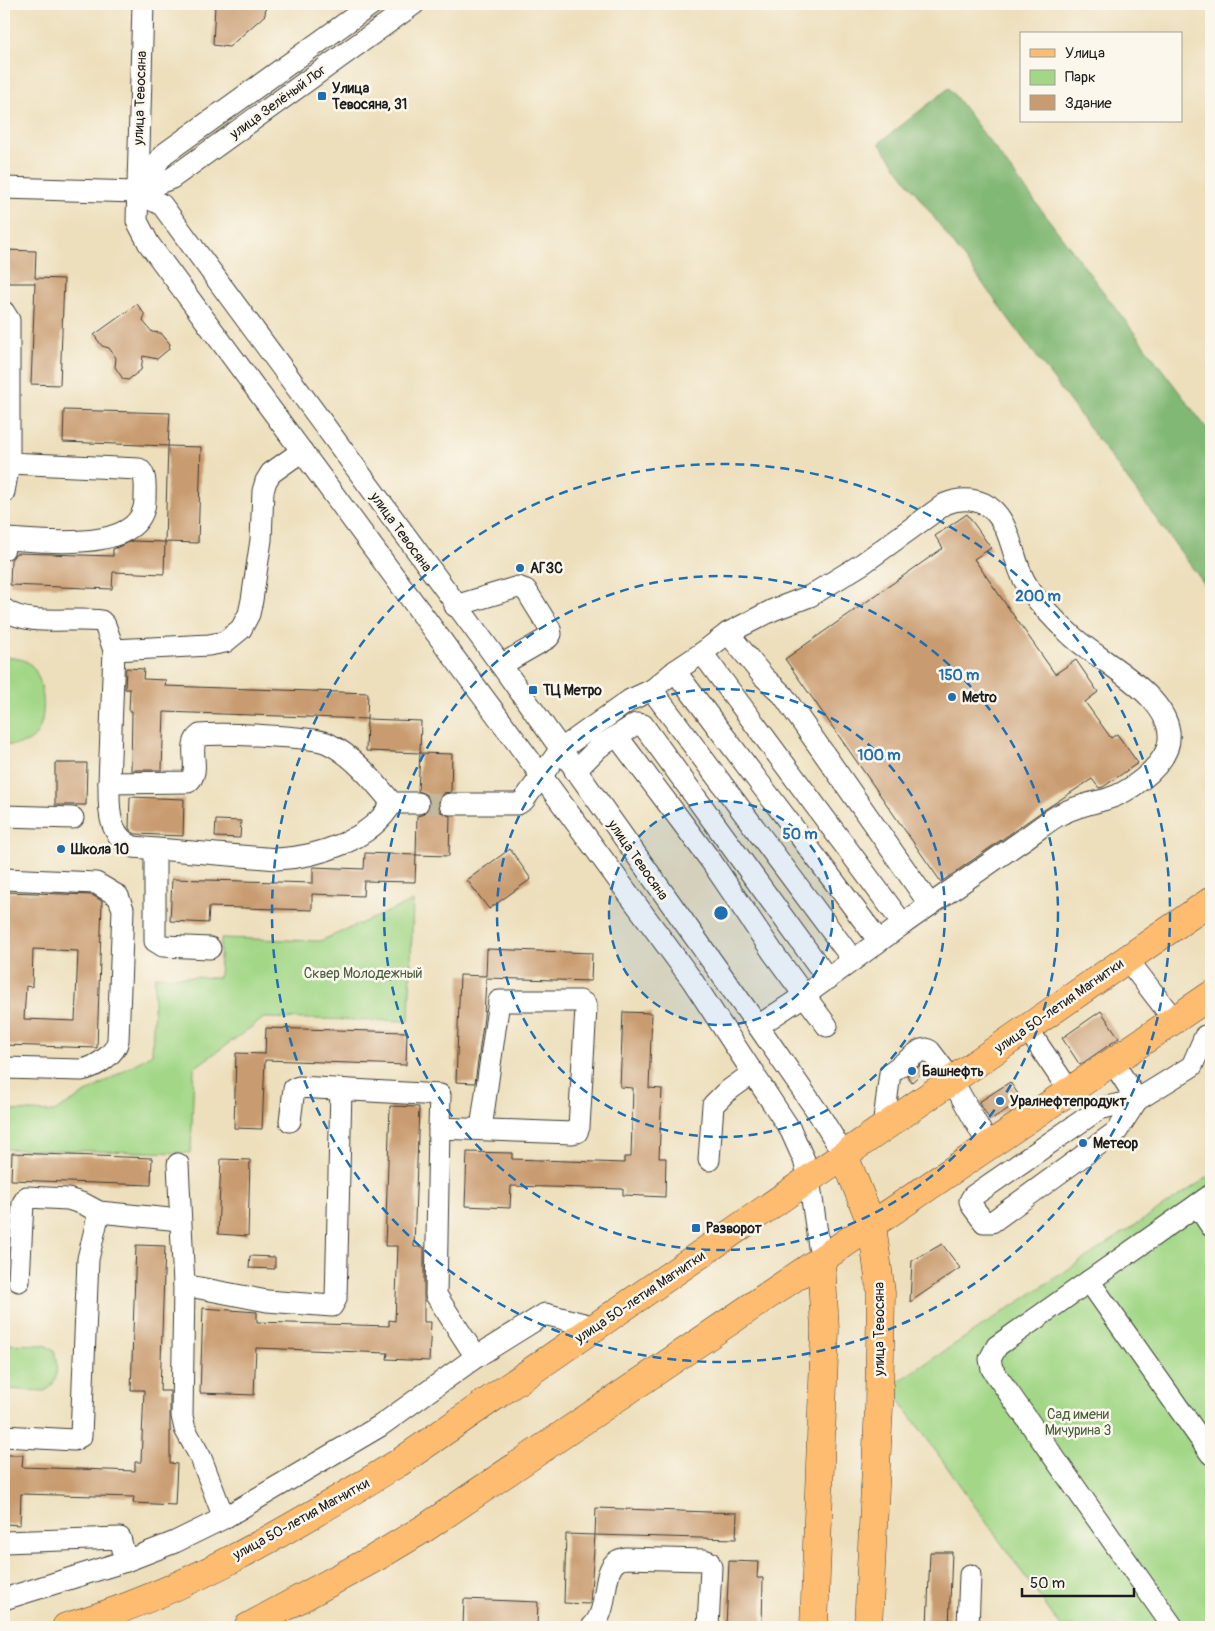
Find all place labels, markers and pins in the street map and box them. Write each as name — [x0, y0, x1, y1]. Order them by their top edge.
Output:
place label: Улица Тевосяна, 31 — [331, 80, 407, 113]
marker: Улица Тевосяна, 31 — [316, 90, 328, 102]
place label: АГЗС — [530, 560, 563, 577]
marker: АГЗС — [514, 562, 526, 574]
place label: ТЦ Метро — [542, 682, 602, 699]
marker: ТЦ Метро — [527, 684, 539, 696]
place label: Metro — [962, 689, 997, 706]
marker: Metro — [946, 691, 958, 703]
place label: Школа 10 — [70, 841, 130, 858]
marker: Школа 10 — [55, 843, 67, 855]
centre of rings — [712, 904, 730, 922]
place label: Башнефть — [922, 1063, 984, 1080]
marker: Башнефть — [906, 1065, 918, 1077]
place label: Уралнефтепродукт — [1010, 1093, 1127, 1110]
marker: Уралнефтепродукт — [994, 1095, 1006, 1107]
place label: Метеор — [1093, 1135, 1138, 1152]
marker: Метеор — [1077, 1137, 1089, 1149]
place label: Разворот — [706, 1220, 763, 1237]
marker: Разворот — [690, 1222, 702, 1234]

